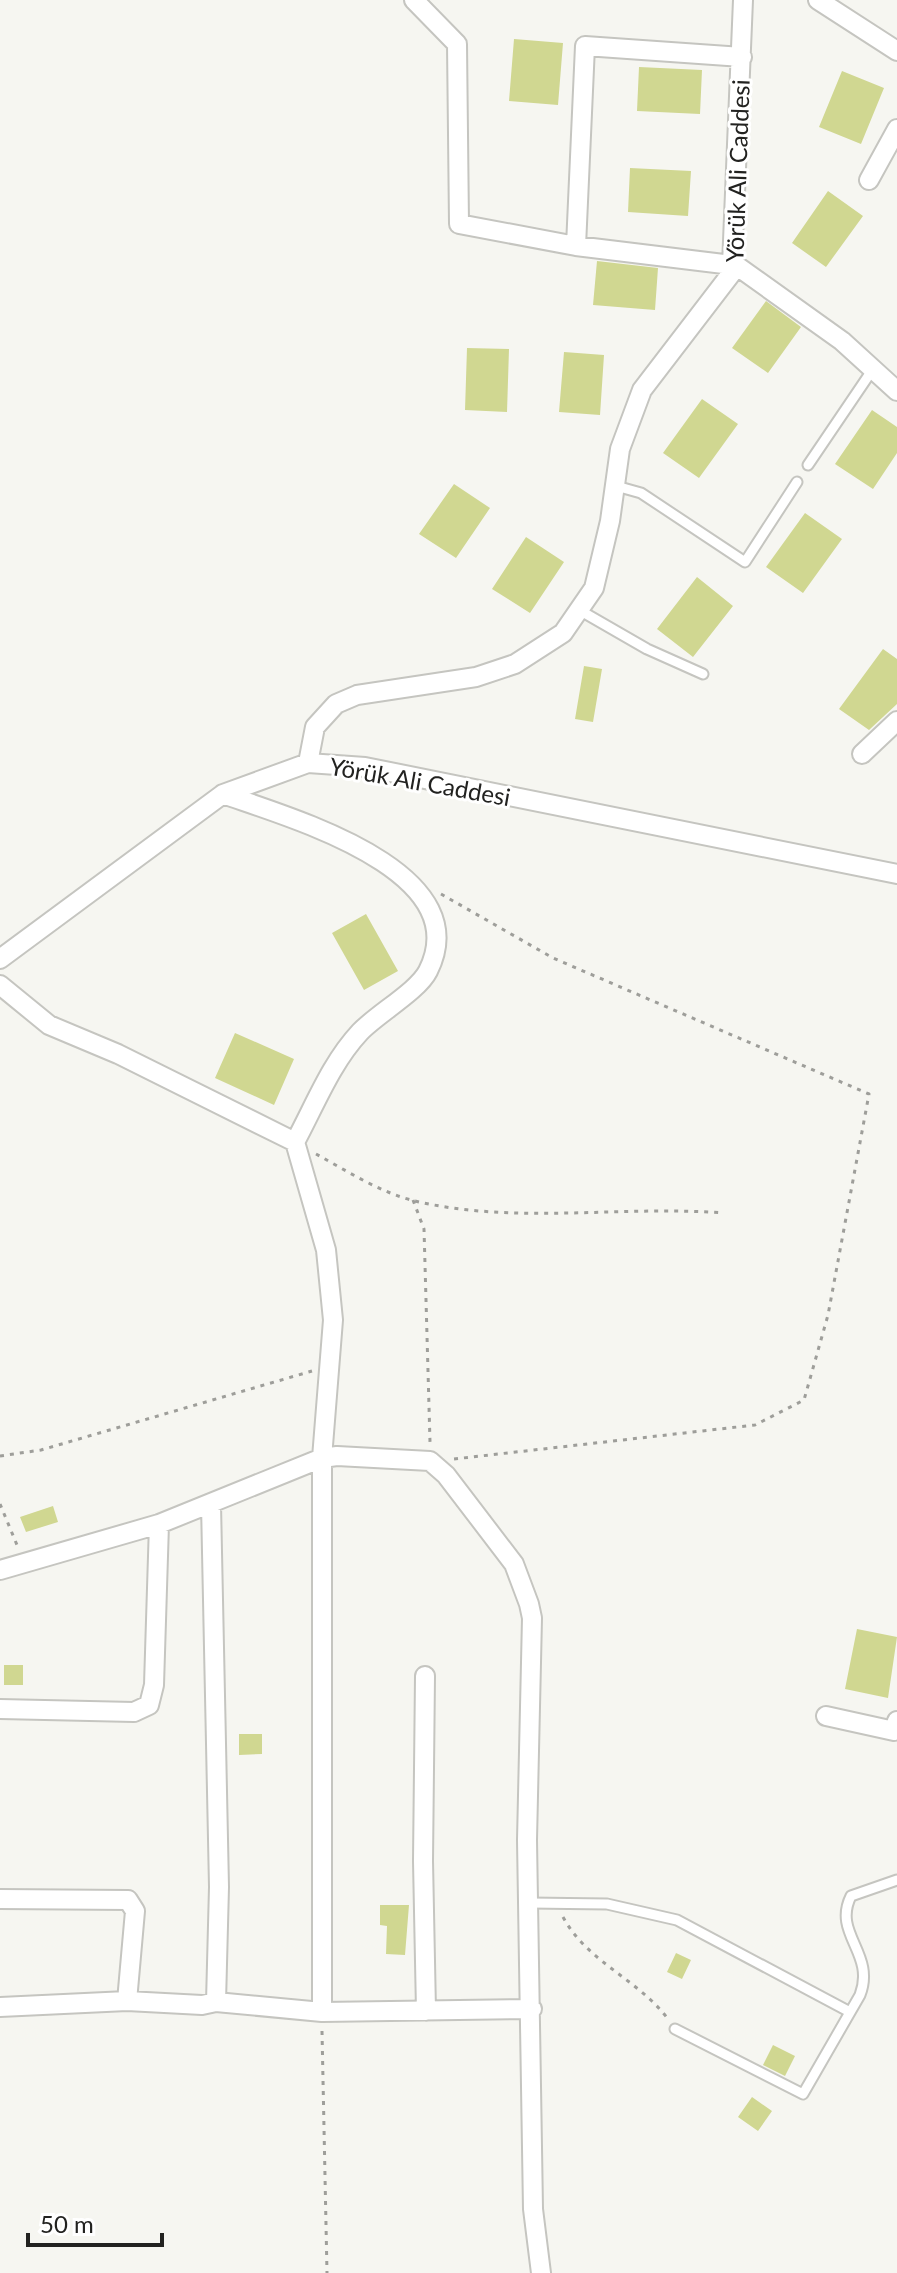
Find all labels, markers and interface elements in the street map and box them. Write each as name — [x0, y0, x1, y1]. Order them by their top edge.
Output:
street label: Yörük Ali Caddesi — [719, 79, 755, 263]
street label: Yörük Ali Caddesi — [327, 751, 513, 811]
scale bar — [28, 2197, 162, 2247]
text: 50 m — [40, 2209, 94, 2238]

